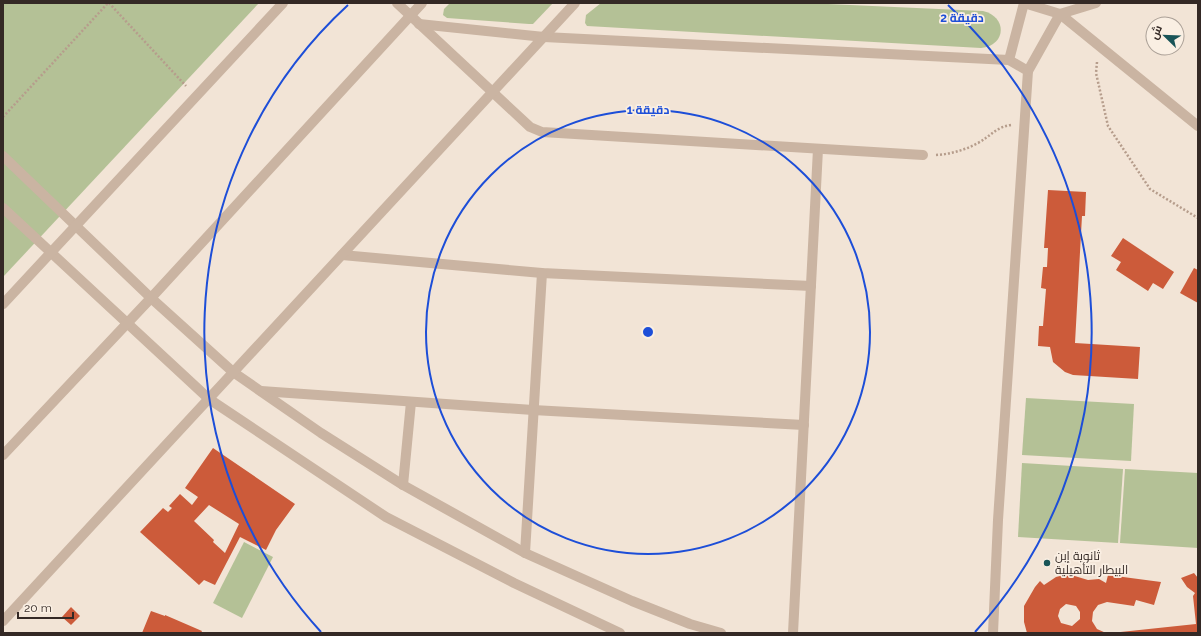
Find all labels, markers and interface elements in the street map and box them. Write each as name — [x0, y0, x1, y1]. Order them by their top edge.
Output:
text: 2 دقيقة — [940, 11, 984, 25]
north arrow — [1145, 16, 1185, 56]
text: ش — [1148, 23, 1165, 41]
text: 1 دقيقة — [627, 103, 669, 117]
centre of rings — [641, 325, 655, 339]
place label: ثانوية إبن البيطار التأهيلية — [1055, 549, 1128, 577]
marker: ثانوية إبن البيطار التأهيلية — [1042, 558, 1052, 568]
scale bar — [18, 594, 73, 620]
text: 20 m — [24, 601, 52, 615]

